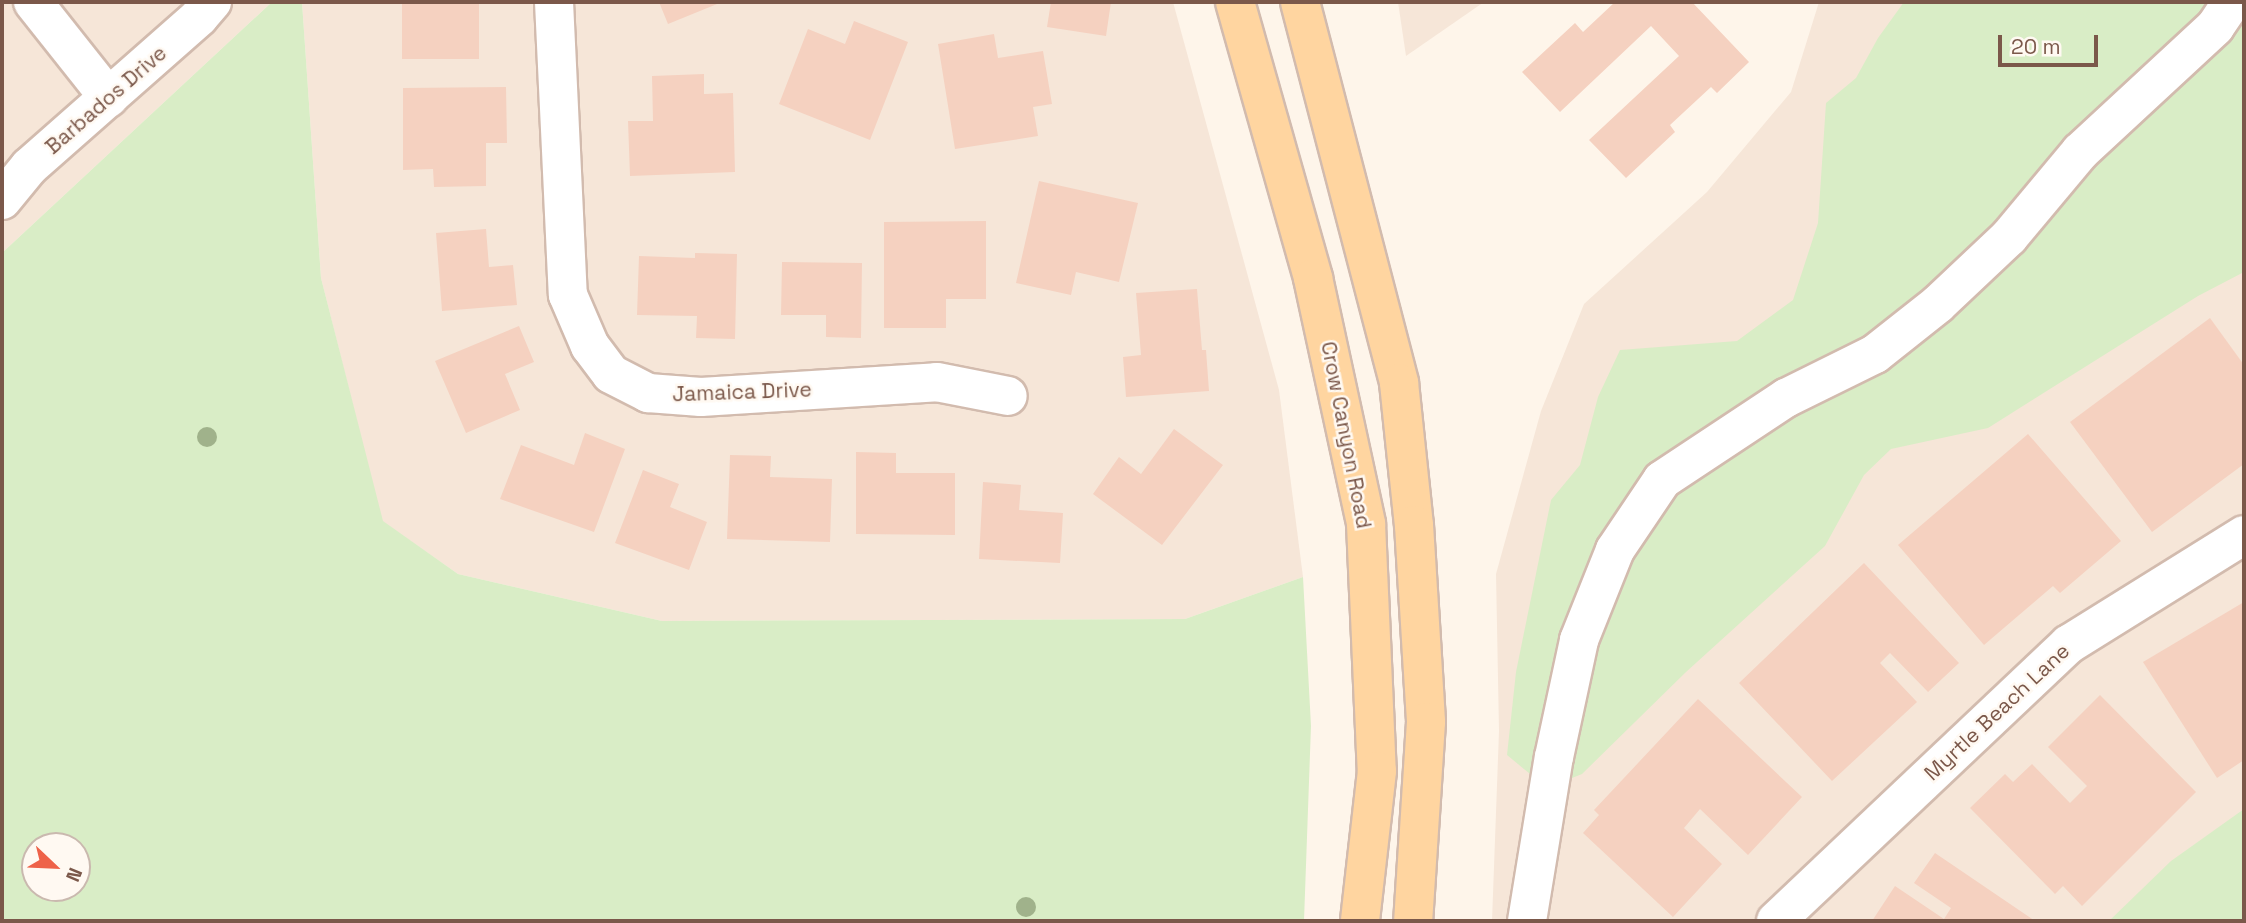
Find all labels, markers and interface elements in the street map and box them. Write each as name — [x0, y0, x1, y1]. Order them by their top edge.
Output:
scale bar — [2001, 21, 2101, 65]
text: 20 m — [2011, 33, 2061, 60]
street label: Barbados Drive — [40, 40, 172, 160]
street label: Crow Canyon Road — [1316, 339, 1376, 531]
street label: Jamaica Drive — [672, 377, 812, 407]
street label: Myrtle Beach Lane — [1919, 638, 2075, 786]
north arrow — [21, 832, 91, 902]
text: N — [60, 864, 88, 885]

